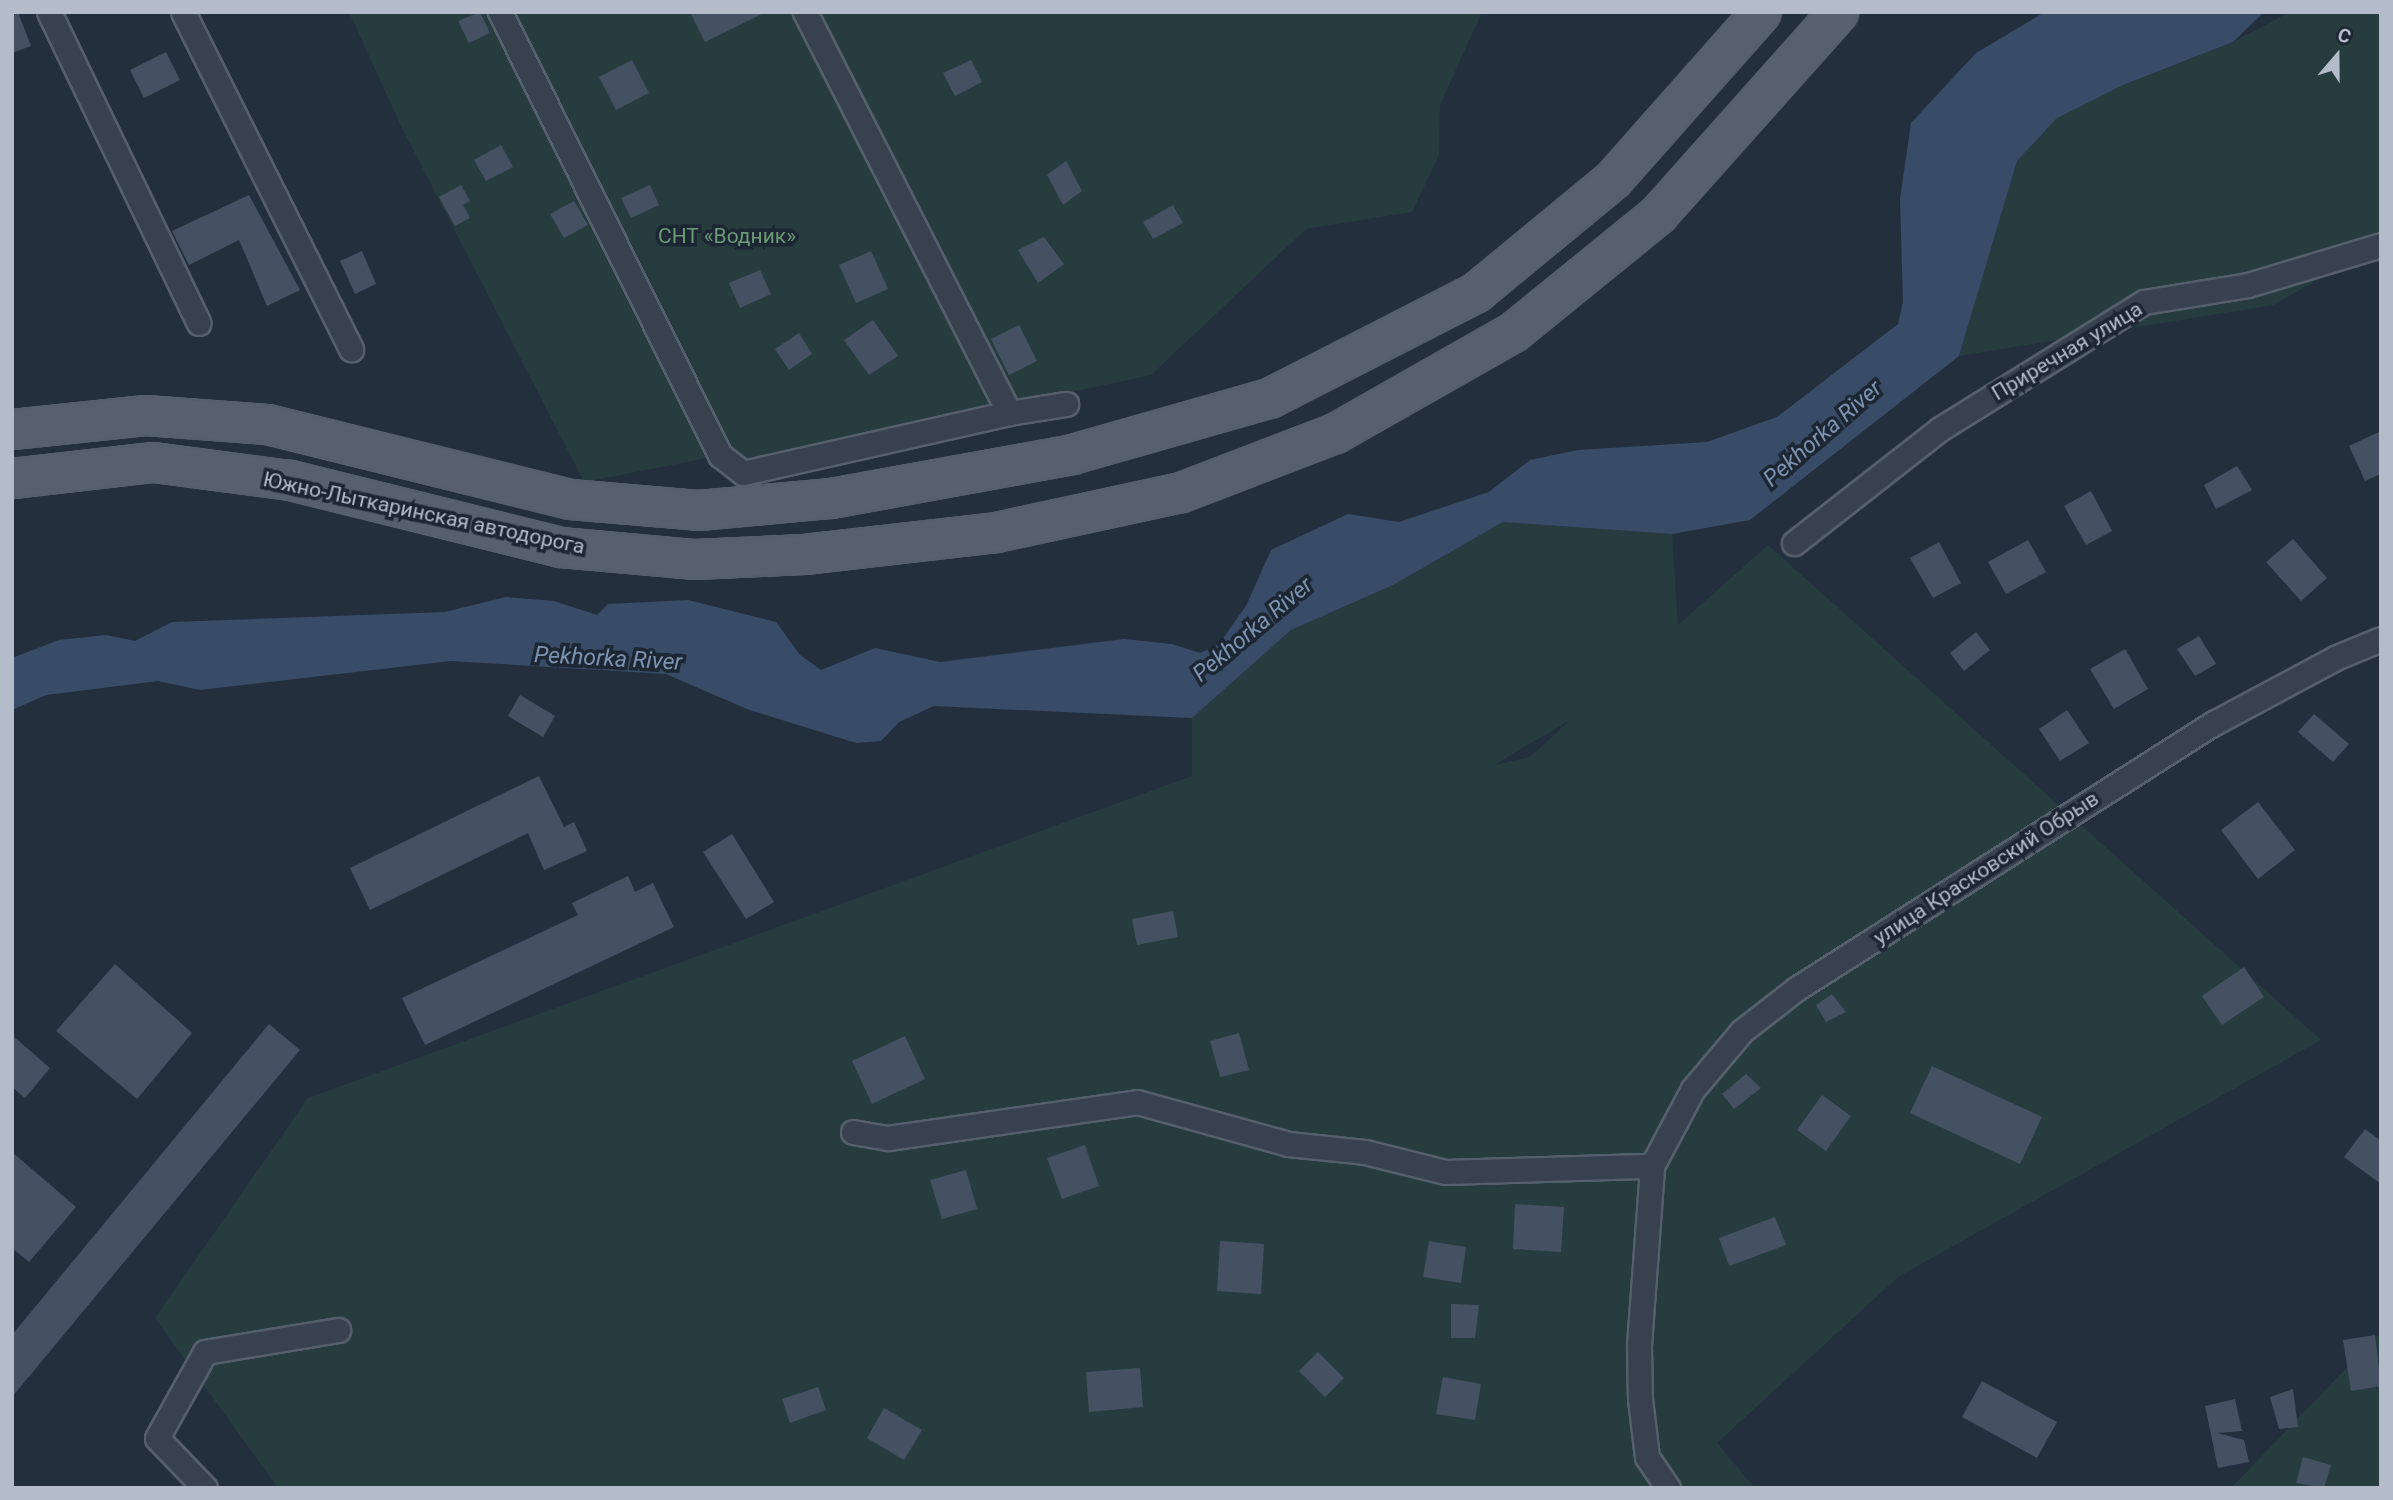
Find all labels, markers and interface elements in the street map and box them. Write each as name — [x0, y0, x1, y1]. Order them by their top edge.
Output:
north arrow — [2302, 21, 2372, 91]
text: С — [2335, 23, 2354, 49]
park label: СНТ «Водник» — [658, 223, 796, 249]
street label: Приречная улица — [1987, 296, 2147, 406]
water label: Pekhorka River — [1758, 375, 1888, 493]
street label: Южно-Лыткаринская автодорога — [261, 467, 587, 559]
water label: Pekhorka River — [1187, 572, 1319, 688]
water label: Pekhorka River — [533, 641, 683, 677]
street label: улица Красковский Обрыв — [1869, 786, 2103, 950]

